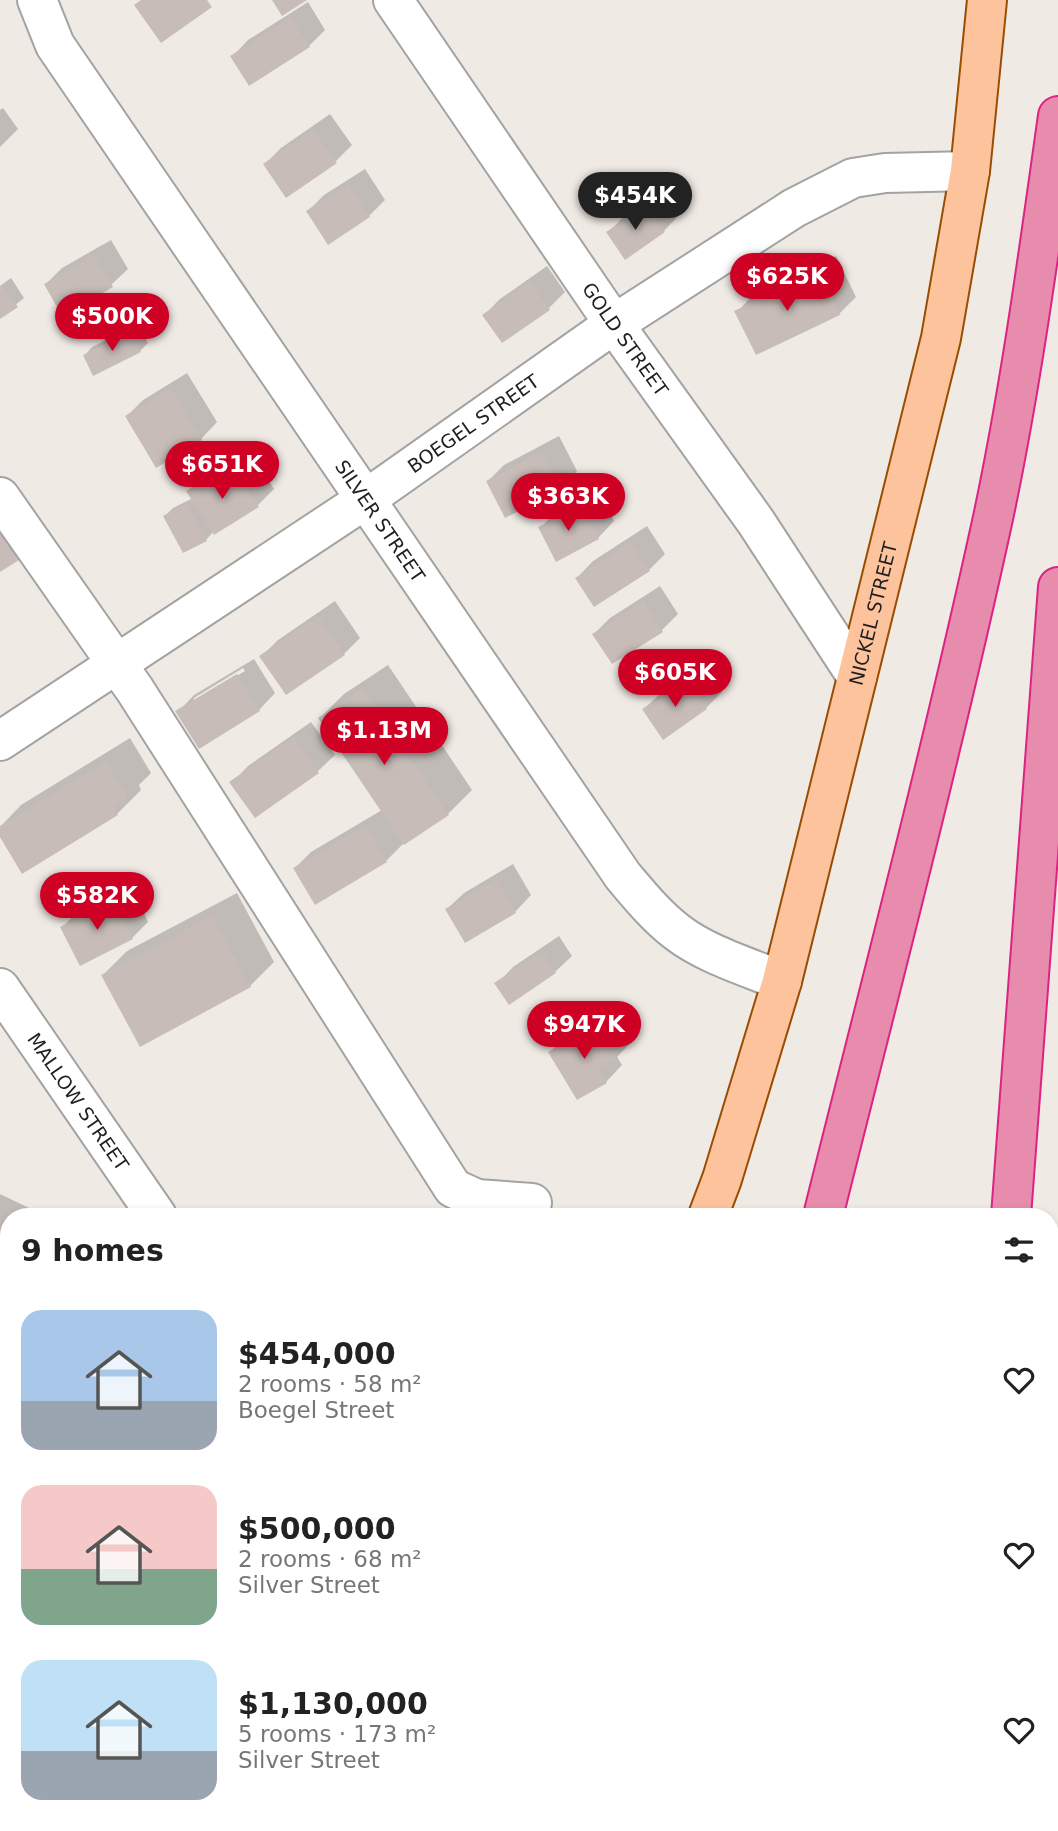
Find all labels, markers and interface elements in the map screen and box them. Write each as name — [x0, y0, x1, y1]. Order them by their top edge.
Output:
pin: $454K — [586, 173, 684, 232]
text: $454K — [594, 182, 676, 208]
pin: $625K — [738, 254, 836, 313]
text: $625K — [746, 263, 828, 289]
street label: GOLD STREET — [578, 278, 673, 400]
pin: $500K — [63, 294, 161, 353]
text: $500K — [71, 303, 153, 329]
street label: BOEGEL STREET — [403, 369, 543, 477]
pin: $651K — [173, 442, 271, 501]
text: $651K — [181, 451, 263, 477]
street label: SILVER STREET — [331, 456, 430, 587]
pin: $363K — [519, 474, 617, 533]
text: $363K — [527, 483, 609, 509]
street label: NICKEL STREET — [845, 539, 901, 687]
pin: $605K — [626, 650, 724, 709]
text: $605K — [634, 659, 716, 685]
pin: $1.13M — [327, 708, 441, 767]
text: $1.13M — [336, 717, 432, 743]
pin: $582K — [48, 872, 146, 932]
text: $582K — [56, 882, 138, 908]
pin: $947K — [535, 1002, 633, 1061]
text: $947K — [543, 1011, 625, 1037]
street label: MALLOW STREET — [23, 1029, 134, 1175]
icon: filters — [1000, 1231, 1038, 1269]
text: 9 homes — [21, 1233, 164, 1268]
text: $454,000 — [238, 1336, 396, 1371]
icon: home — [77, 1338, 161, 1422]
icon: heart — [1000, 1361, 1038, 1399]
text: 2 rooms · 58 m² — [238, 1371, 422, 1397]
text: Boegel Street — [238, 1397, 394, 1423]
text: $500,000 — [238, 1511, 396, 1546]
icon: home — [77, 1513, 161, 1597]
icon: heart — [1000, 1536, 1038, 1574]
text: 2 rooms · 68 m² — [238, 1546, 422, 1572]
text: Silver Street — [238, 1572, 380, 1598]
text: $1,130,000 — [238, 1686, 428, 1721]
icon: home — [77, 1688, 161, 1772]
icon: heart — [1000, 1711, 1038, 1749]
text: 5 rooms · 173 m² — [238, 1721, 436, 1747]
text: Silver Street — [238, 1747, 380, 1773]

